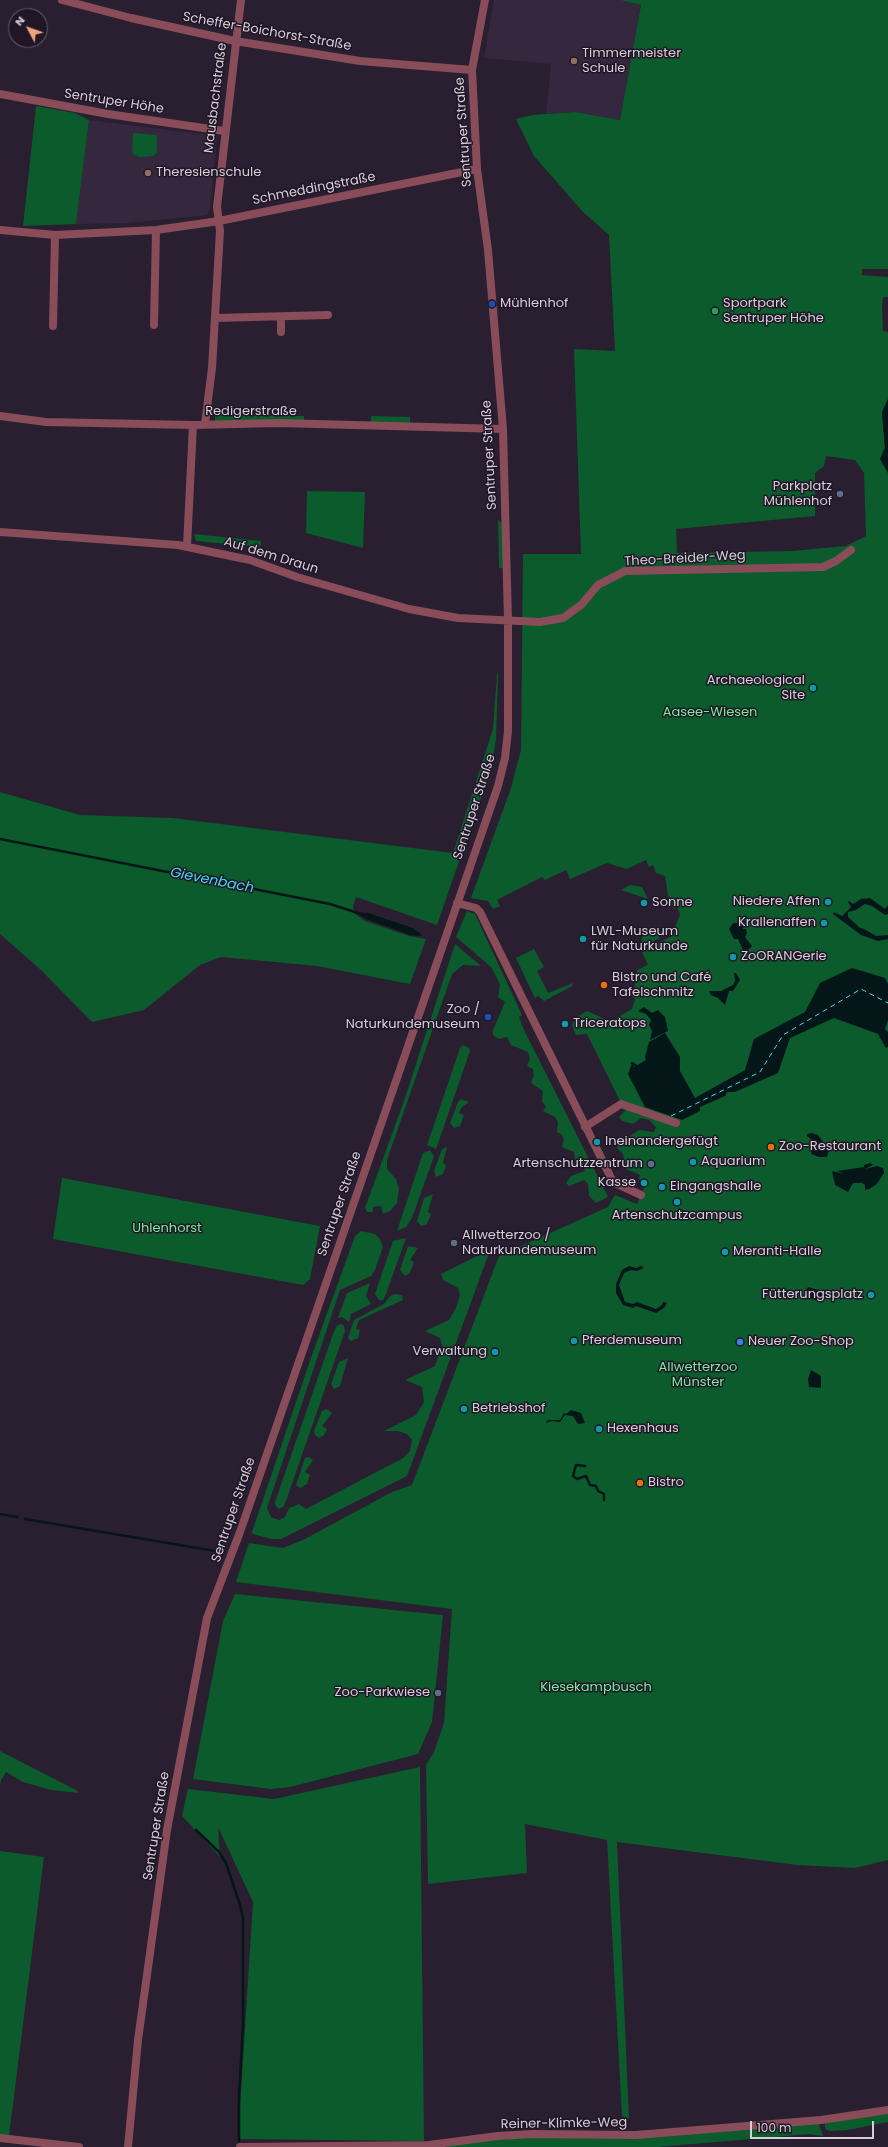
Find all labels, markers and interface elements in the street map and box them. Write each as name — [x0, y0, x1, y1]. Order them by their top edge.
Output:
north arrow — [8, 8, 48, 48]
street label: Scheffer-Boichorst-Straße — [181, 9, 353, 55]
text: N — [11, 12, 28, 29]
street label: Mausbachstraße — [201, 42, 231, 154]
place label: Timmermeister Schule — [582, 46, 681, 77]
marker: Timmermeister Schule — [569, 56, 579, 66]
street label: Sentruper Straße — [452, 77, 476, 187]
street label: Sentruper Höhe — [63, 86, 165, 118]
place label: Theresienschule — [156, 165, 261, 181]
marker: Theresienschule — [143, 168, 153, 178]
street label: Schmeddingstraße — [251, 169, 377, 209]
place label: Mühlenhof — [500, 296, 568, 312]
place label: Sportpark Sentruper Höhe — [723, 296, 824, 327]
marker: Mühlenhof — [487, 299, 497, 309]
marker: Sportpark Sentruper Höhe — [710, 306, 720, 316]
street label: Sentruper Straße — [479, 400, 501, 510]
street label: Redigerstraße — [205, 404, 297, 420]
place label: Parkplatz Mühlenhof — [764, 479, 832, 510]
marker: Parkplatz Mühlenhof — [835, 489, 845, 499]
street label: Auf dem Draun — [222, 534, 320, 578]
street label: Theo-Breider-Weg — [624, 548, 746, 570]
place label: Archaeological Site — [707, 673, 805, 704]
marker: Archaeological Site — [808, 683, 818, 693]
park label: Aasee-Wiesen — [663, 705, 757, 721]
street label: Sentruper Straße — [451, 752, 499, 862]
water label: Gievenbach — [169, 865, 255, 897]
place label: Niedere Affen — [733, 894, 820, 910]
place label: Sonne — [652, 895, 693, 911]
marker: Niedere Affen — [823, 897, 833, 907]
marker: Sonne — [639, 898, 649, 908]
place label: Krallenaffen — [738, 915, 816, 931]
marker: Krallenaffen — [819, 918, 829, 928]
place label: LWL-Museum für Naturkunde — [591, 924, 688, 955]
marker: LWL-Museum für Naturkunde — [578, 934, 588, 944]
place label: ZoORANGerie — [741, 949, 827, 965]
marker: ZoORANGerie — [728, 952, 738, 962]
place label: Bistro und Café Tafelschmitz — [612, 970, 711, 1001]
marker: Bistro und Café Tafelschmitz — [599, 980, 609, 990]
place label: Zoo / Naturkundemuseum — [346, 1002, 480, 1033]
marker: Zoo / Naturkundemuseum — [483, 1012, 493, 1022]
place label: Triceratops — [573, 1016, 646, 1032]
marker: Triceratops — [560, 1019, 570, 1029]
place label: Ineinandergefügt — [605, 1134, 718, 1150]
marker: Ineinandergefügt — [592, 1137, 602, 1147]
place label: Zoo-Restaurant — [779, 1139, 881, 1155]
marker: Zoo-Restaurant — [766, 1142, 776, 1152]
street label: Sentruper Straße — [315, 1149, 365, 1259]
place label: Aquarium — [701, 1154, 765, 1170]
place label: Artenschutzzentrum — [513, 1156, 643, 1172]
marker: Aquarium — [688, 1157, 698, 1167]
marker: Artenschutzzentrum — [646, 1159, 656, 1169]
place label: Kasse — [598, 1175, 636, 1191]
marker: Kasse — [639, 1178, 649, 1188]
place label: Eingangshalle — [670, 1179, 761, 1195]
marker: Eingangshalle — [657, 1182, 667, 1192]
marker: Artenschutzcampus — [672, 1197, 682, 1207]
place label: Artenschutzcampus — [612, 1208, 742, 1224]
park label: Uhlenhorst — [132, 1221, 202, 1237]
place label: Allwetterzoo / Naturkundemuseum — [462, 1228, 596, 1259]
marker: Allwetterzoo / Naturkundemuseum — [449, 1238, 459, 1248]
place label: Meranti-Halle — [733, 1244, 822, 1260]
marker: Meranti-Halle — [720, 1247, 730, 1257]
place label: Fütterungsplatz — [762, 1287, 863, 1303]
marker: Fütterungsplatz — [866, 1290, 876, 1300]
place label: Pferdemuseum — [582, 1333, 682, 1349]
place label: Neuer Zoo-Shop — [748, 1334, 854, 1350]
marker: Pferdemuseum — [569, 1336, 579, 1346]
marker: Neuer Zoo-Shop — [735, 1337, 745, 1347]
place label: Verwaltung — [412, 1344, 487, 1360]
marker: Verwaltung — [490, 1347, 500, 1357]
park label: Allwetterzoo Münster — [659, 1360, 737, 1391]
place label: Betriebshof — [472, 1401, 545, 1417]
marker: Betriebshof — [459, 1404, 469, 1414]
place label: Hexenhaus — [607, 1421, 679, 1437]
marker: Hexenhaus — [594, 1424, 604, 1434]
street label: Sentruper Straße — [209, 1455, 259, 1565]
place label: Bistro — [648, 1475, 684, 1491]
marker: Bistro — [635, 1478, 645, 1488]
park label: Kiesekampbusch — [540, 1680, 652, 1696]
place label: Zoo-Parkwiese — [335, 1685, 430, 1701]
marker: Zoo-Parkwiese — [433, 1688, 443, 1698]
street label: Sentruper Straße — [141, 1770, 173, 1882]
scale bar — [752, 2113, 876, 2139]
street label: Reiner-Klimke-Weg — [501, 2115, 627, 2133]
text: 100 m — [757, 2119, 791, 2136]

